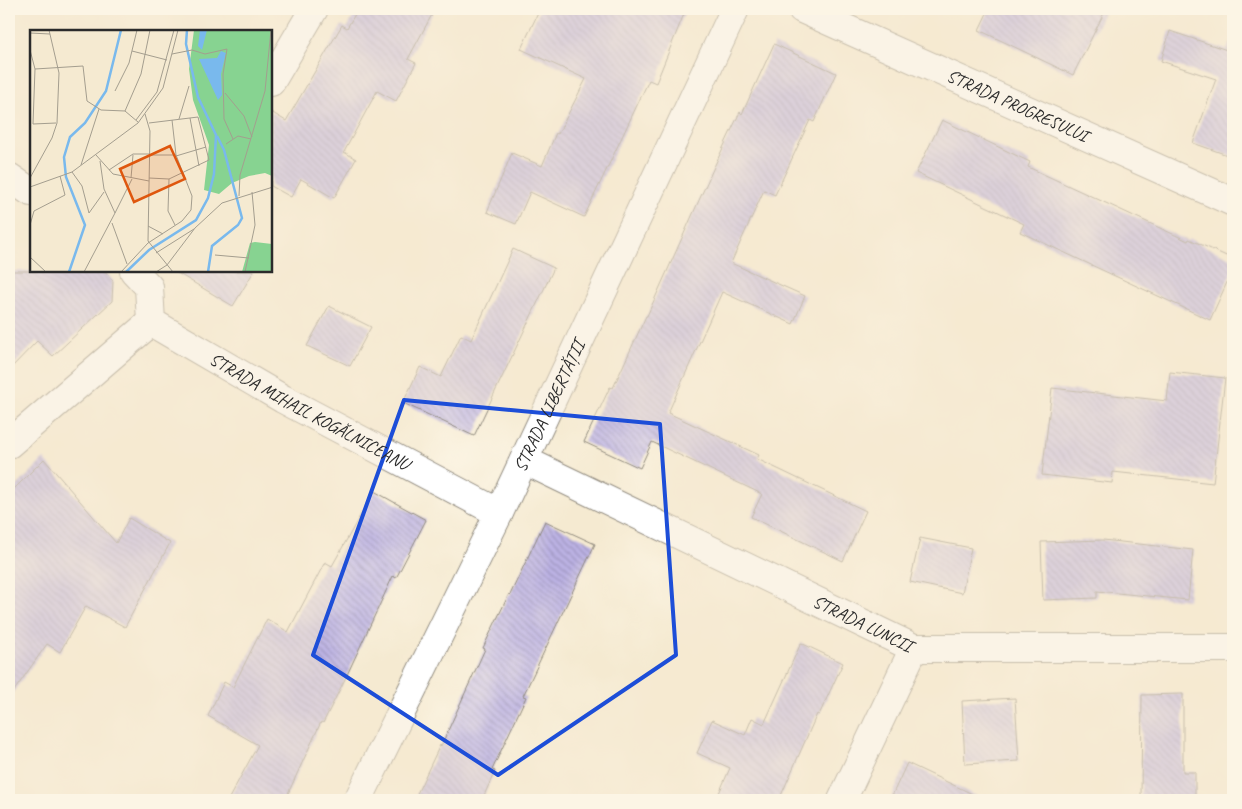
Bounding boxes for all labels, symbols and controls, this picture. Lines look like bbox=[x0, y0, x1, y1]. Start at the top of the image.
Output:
inset map bbox=[30, 30, 272, 272]
street label: STRADA PROGRESULUI bbox=[943, 64, 1095, 148]
street label: STRADA LIBERTĂȚII bbox=[509, 333, 591, 475]
street label: STRADA MIHAIL KOGĂLNICEANU bbox=[206, 348, 416, 476]
street label: STRADA LUNCII bbox=[809, 590, 920, 658]

